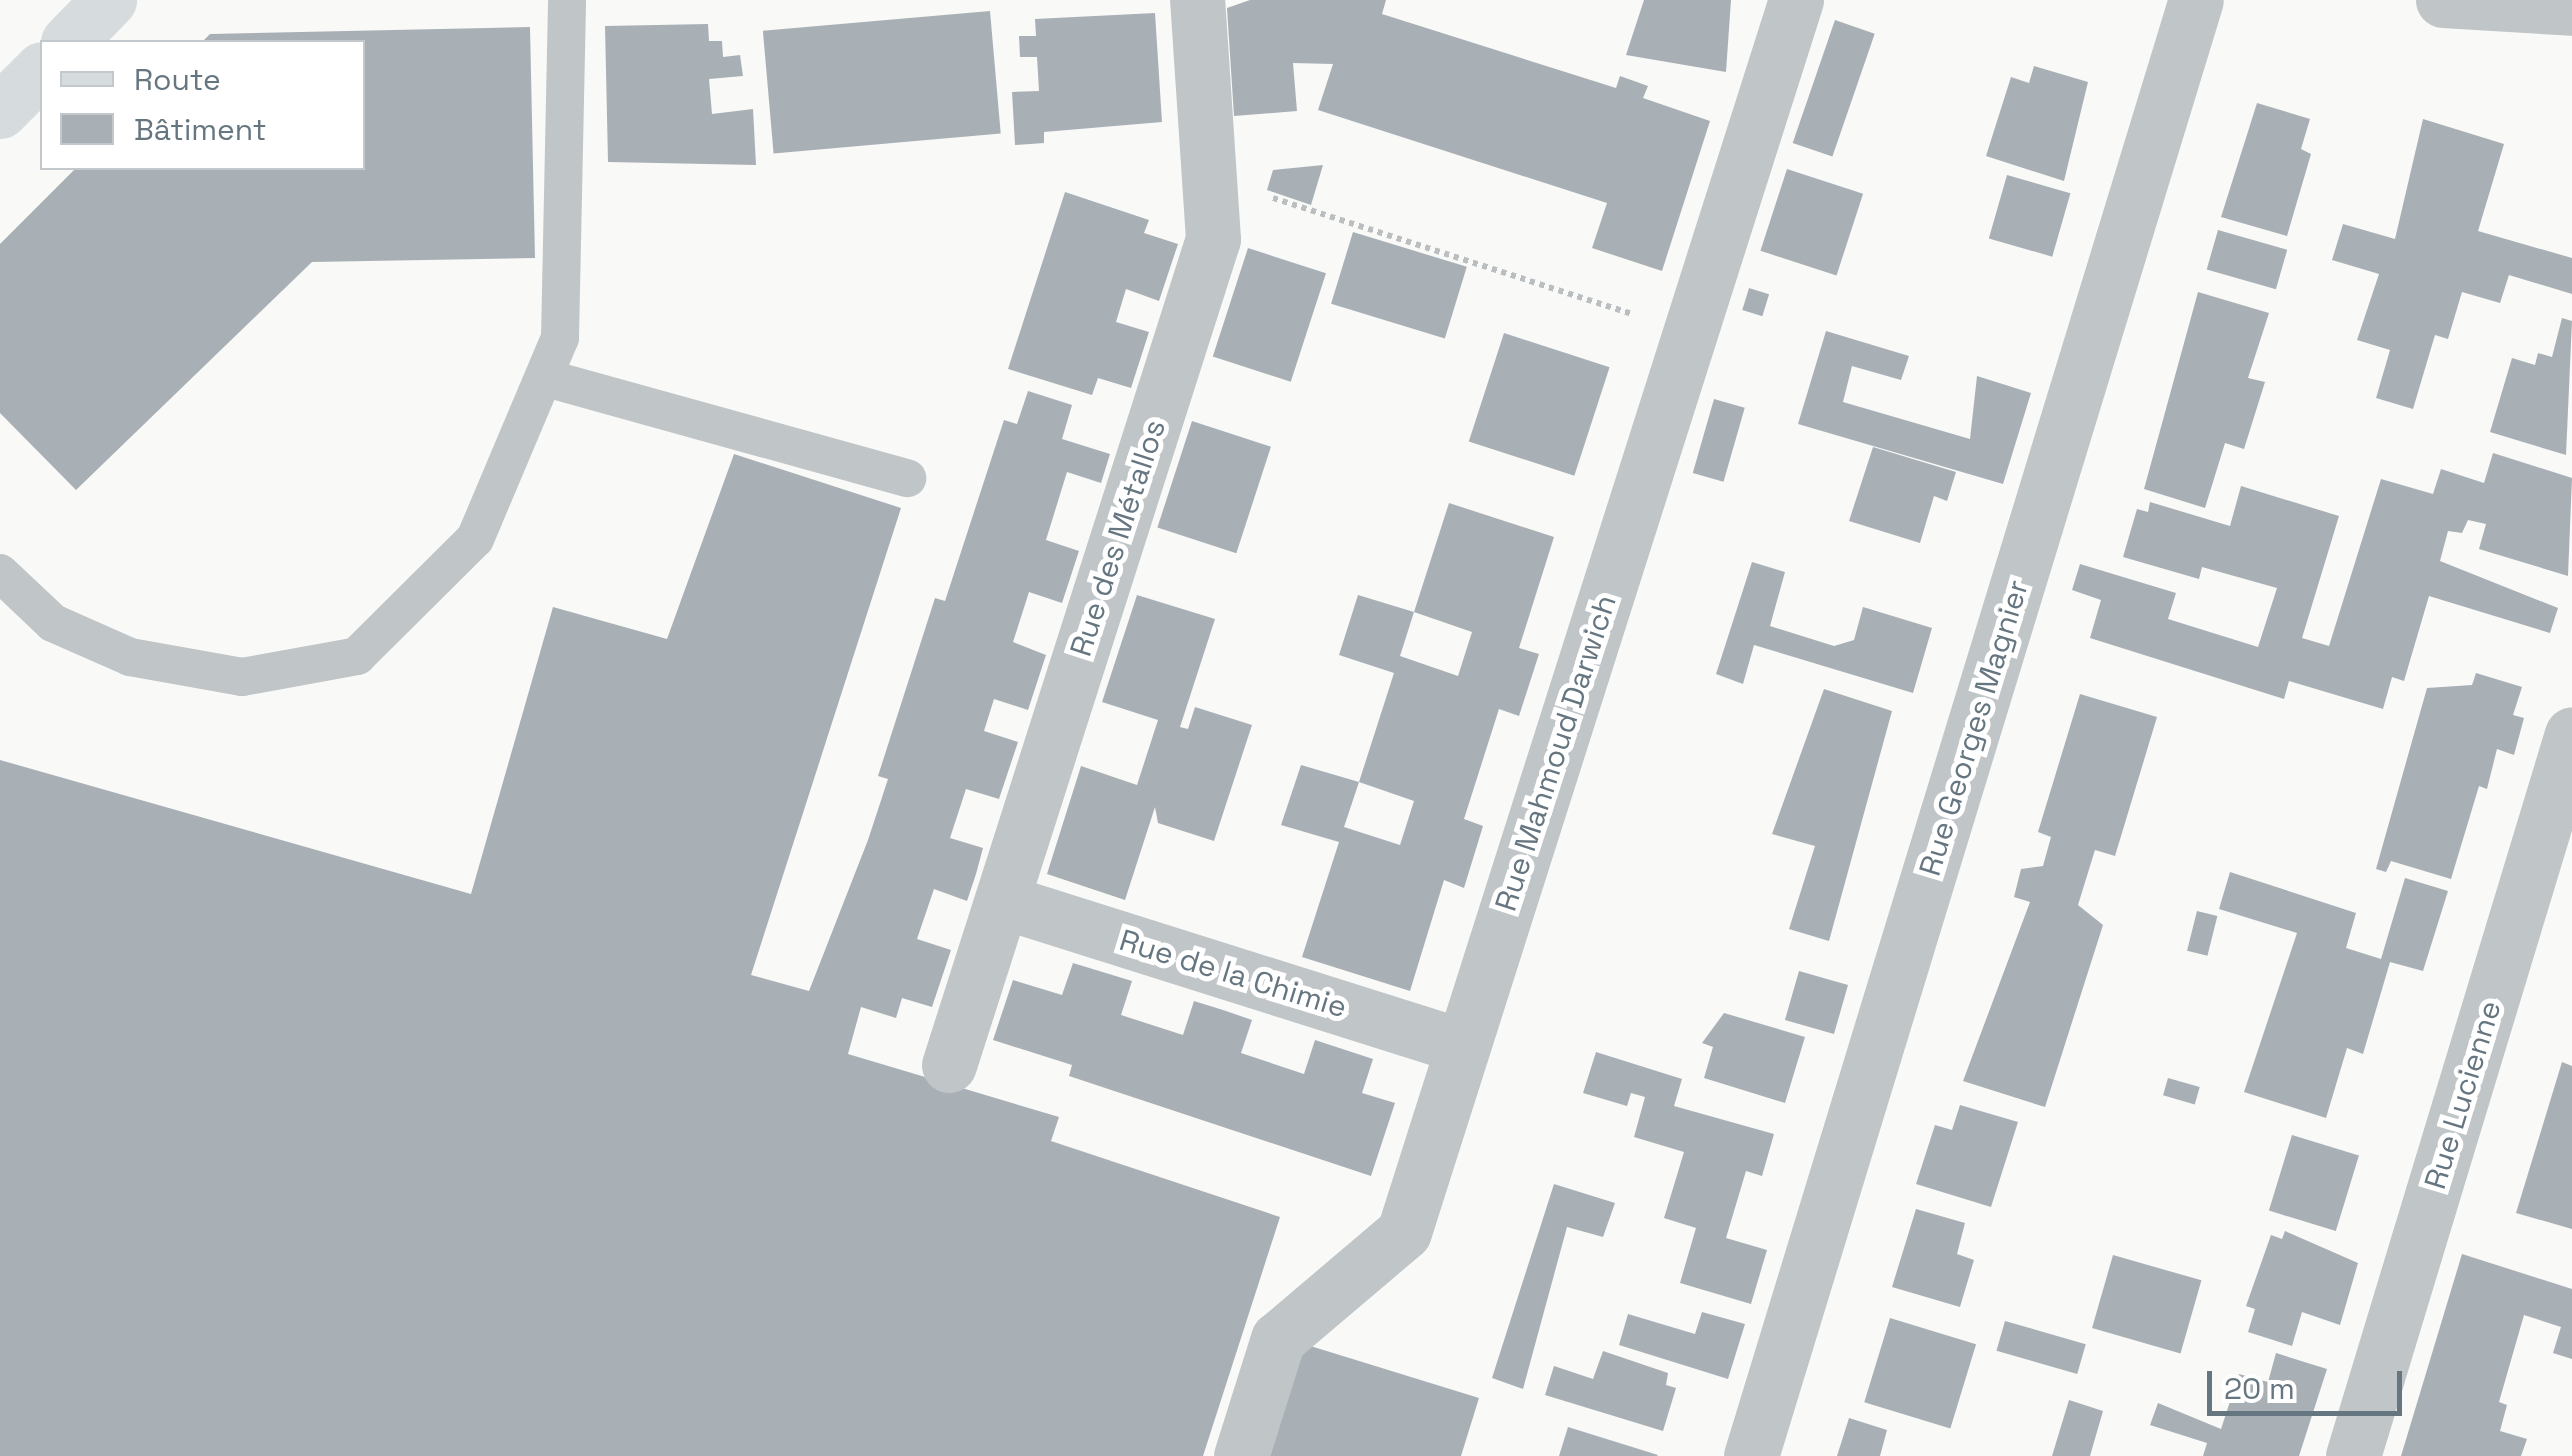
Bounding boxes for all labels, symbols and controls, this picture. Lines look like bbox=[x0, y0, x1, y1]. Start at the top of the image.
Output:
legend bbox=[40, 40, 365, 170]
text: Route bbox=[134, 60, 221, 99]
text: Bâtiment bbox=[134, 110, 267, 149]
street label: Rue des Métallos bbox=[1063, 415, 1173, 661]
street label: Rue Georges Magnier bbox=[1912, 576, 2036, 880]
street label: Rue Mahmoud Darwich bbox=[1488, 590, 1624, 916]
street label: Rue de la Chimie bbox=[1115, 922, 1351, 1026]
street label: Rue Lucienne bbox=[2417, 997, 2509, 1193]
scale bar bbox=[2212, 1351, 2407, 1413]
text: 20 m bbox=[2224, 1369, 2295, 1408]

